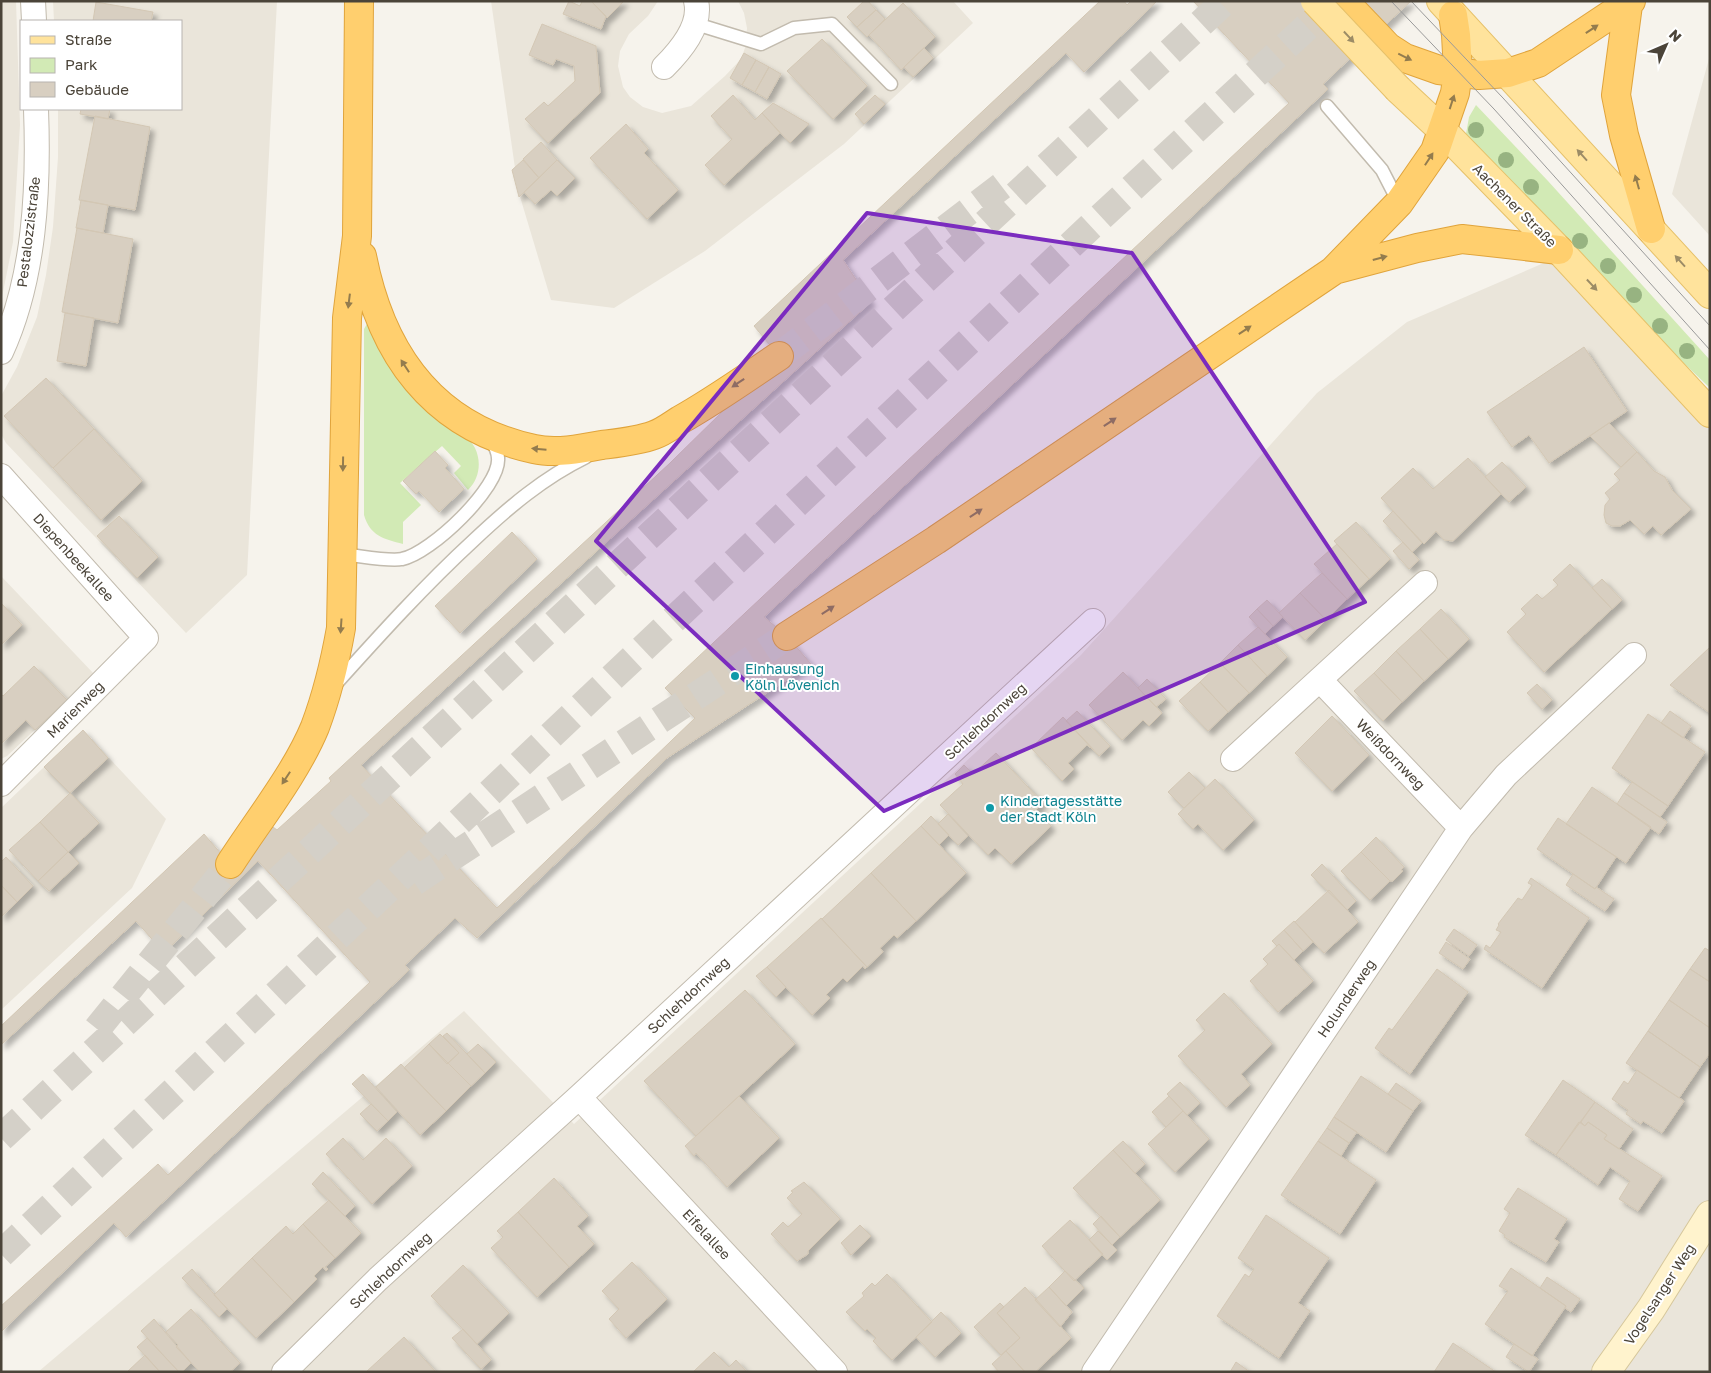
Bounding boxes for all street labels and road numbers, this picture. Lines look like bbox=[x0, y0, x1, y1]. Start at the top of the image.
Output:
street label: Aachener Straße bbox=[1470, 160, 1560, 250]
street label: Pestalozzistraße bbox=[13, 176, 43, 288]
street label: Diepenbeekallee bbox=[30, 509, 118, 605]
street label: Marienweg bbox=[43, 677, 107, 741]
street label: Schlehdornweg bbox=[941, 679, 1029, 763]
street label: Weißdornweg bbox=[1353, 715, 1429, 793]
street label: Schlehdornweg bbox=[644, 953, 732, 1037]
street label: Holunderweg bbox=[1314, 956, 1378, 1040]
street label: Eifelallee bbox=[679, 1205, 735, 1263]
street label: Schlehdornweg bbox=[346, 1228, 434, 1312]
street label: Vogelsanger Weg bbox=[1620, 1240, 1698, 1348]

